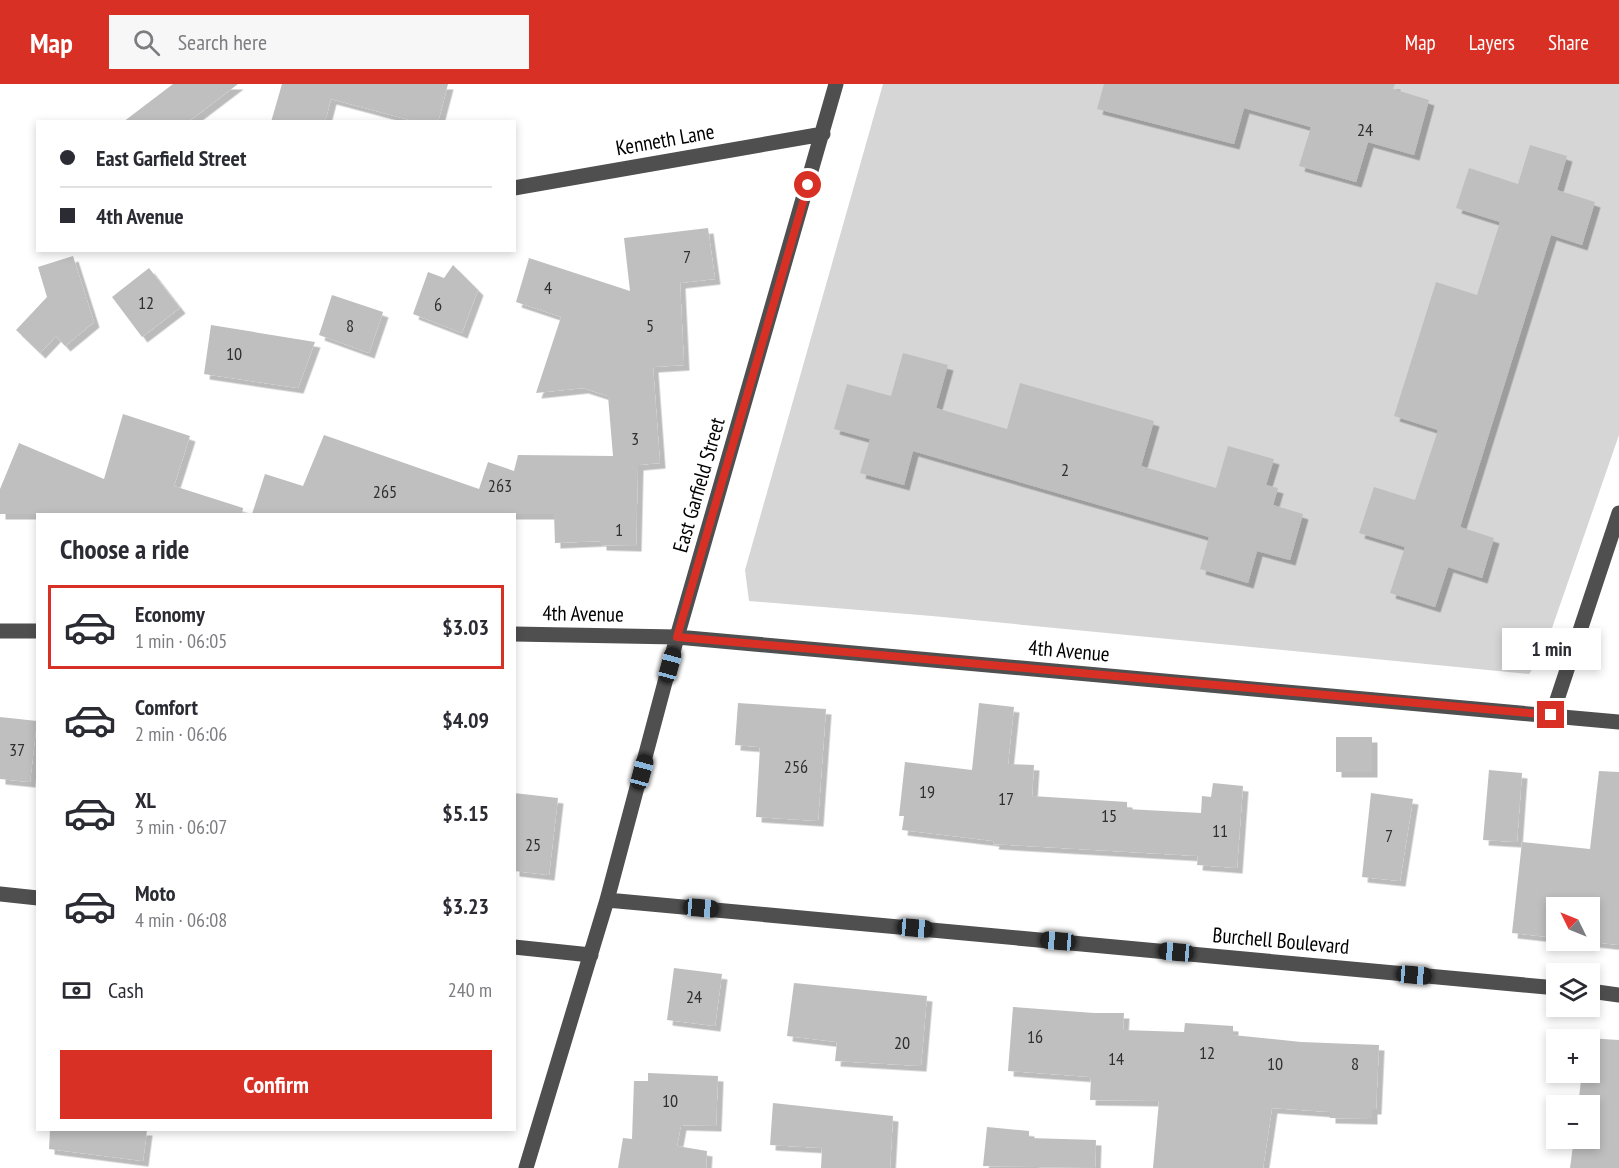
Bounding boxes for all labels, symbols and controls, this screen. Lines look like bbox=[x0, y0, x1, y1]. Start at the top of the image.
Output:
search box bbox=[109, 15, 529, 69]
text: Map bbox=[30, 24, 73, 61]
icon: search bbox=[130, 26, 163, 59]
text: Search here bbox=[178, 28, 267, 56]
text: Map bbox=[1405, 29, 1436, 56]
text: Layers bbox=[1469, 29, 1515, 56]
text: Share bbox=[1548, 29, 1589, 56]
street label: Kenneth Lane bbox=[614, 118, 716, 161]
house number: 24 bbox=[1357, 118, 1373, 141]
text: East Garfield Street bbox=[96, 144, 246, 172]
route start bbox=[794, 171, 821, 198]
text: 4th Avenue bbox=[96, 202, 184, 230]
house number: 7 bbox=[683, 245, 691, 268]
house number: 4 bbox=[544, 276, 552, 299]
house number: 12 bbox=[138, 291, 154, 314]
house number: 6 bbox=[434, 293, 442, 316]
house number: 8 bbox=[346, 314, 354, 337]
house number: 5 bbox=[646, 314, 654, 337]
house number: 10 bbox=[226, 342, 242, 365]
street label: East Garfield Street bbox=[666, 414, 731, 555]
house number: 3 bbox=[631, 427, 639, 450]
house number: 2 bbox=[1061, 458, 1069, 481]
house number: 263 bbox=[488, 474, 512, 497]
house number: 265 bbox=[373, 480, 397, 503]
house number: 1 bbox=[615, 518, 623, 541]
text: Choose a ride bbox=[60, 532, 189, 566]
street label: 4th Avenue bbox=[542, 599, 624, 628]
icon: car bbox=[63, 600, 117, 654]
text: Economy bbox=[135, 600, 205, 628]
text: $3.03 bbox=[442, 613, 489, 641]
text: 1 min · 06:05 bbox=[135, 628, 227, 654]
callout: 1 min bbox=[1502, 628, 1600, 670]
street label: 4th Avenue bbox=[1027, 634, 1111, 668]
text: 1 min bbox=[1531, 636, 1572, 662]
car bbox=[657, 645, 683, 685]
icon: car bbox=[63, 693, 117, 747]
text: Comfort bbox=[135, 693, 198, 721]
route end bbox=[1537, 701, 1564, 728]
text: $4.09 bbox=[442, 706, 489, 734]
text: 2 min · 06:06 bbox=[135, 721, 227, 747]
house number: 37 bbox=[9, 738, 25, 761]
car bbox=[629, 752, 655, 792]
house number: 256 bbox=[784, 755, 808, 778]
house number: 19 bbox=[919, 780, 935, 803]
icon: car bbox=[63, 786, 117, 840]
text: XL bbox=[135, 786, 156, 814]
house number: 17 bbox=[998, 787, 1014, 810]
text: $5.15 bbox=[442, 799, 489, 827]
house number: 15 bbox=[1101, 804, 1117, 827]
text: 3 min · 06:07 bbox=[135, 814, 227, 840]
house number: 11 bbox=[1212, 819, 1228, 842]
house number: 7 bbox=[1385, 824, 1393, 847]
house number: 25 bbox=[525, 833, 541, 856]
icon: car bbox=[63, 879, 117, 933]
text: Moto bbox=[135, 879, 176, 907]
text: $3.23 bbox=[442, 892, 489, 920]
car bbox=[682, 897, 720, 919]
north arrow bbox=[1546, 897, 1600, 951]
map controls bbox=[1546, 897, 1600, 1149]
text: 4 min · 06:08 bbox=[135, 907, 227, 933]
car bbox=[896, 917, 934, 939]
street label: Burchell Boulevard bbox=[1212, 921, 1350, 960]
car bbox=[1039, 930, 1077, 952]
car bbox=[1157, 941, 1195, 963]
button: layers bbox=[1546, 963, 1600, 1017]
car bbox=[1395, 964, 1433, 986]
icon: cash bbox=[60, 974, 93, 1007]
text: Cash bbox=[108, 976, 144, 1004]
text: 240 m bbox=[448, 977, 492, 1003]
house number: 24 bbox=[686, 985, 702, 1008]
house number: 16 bbox=[1027, 1025, 1043, 1048]
button: + bbox=[1546, 1029, 1600, 1083]
house number: 20 bbox=[894, 1031, 910, 1054]
house number: 12 bbox=[1199, 1041, 1215, 1064]
house number: 14 bbox=[1108, 1047, 1124, 1070]
button: Confirm bbox=[60, 1050, 492, 1119]
house number: 10 bbox=[1267, 1052, 1283, 1075]
house number: 8 bbox=[1351, 1052, 1359, 1075]
house number: 10 bbox=[662, 1089, 678, 1112]
button: − bbox=[1546, 1095, 1600, 1149]

